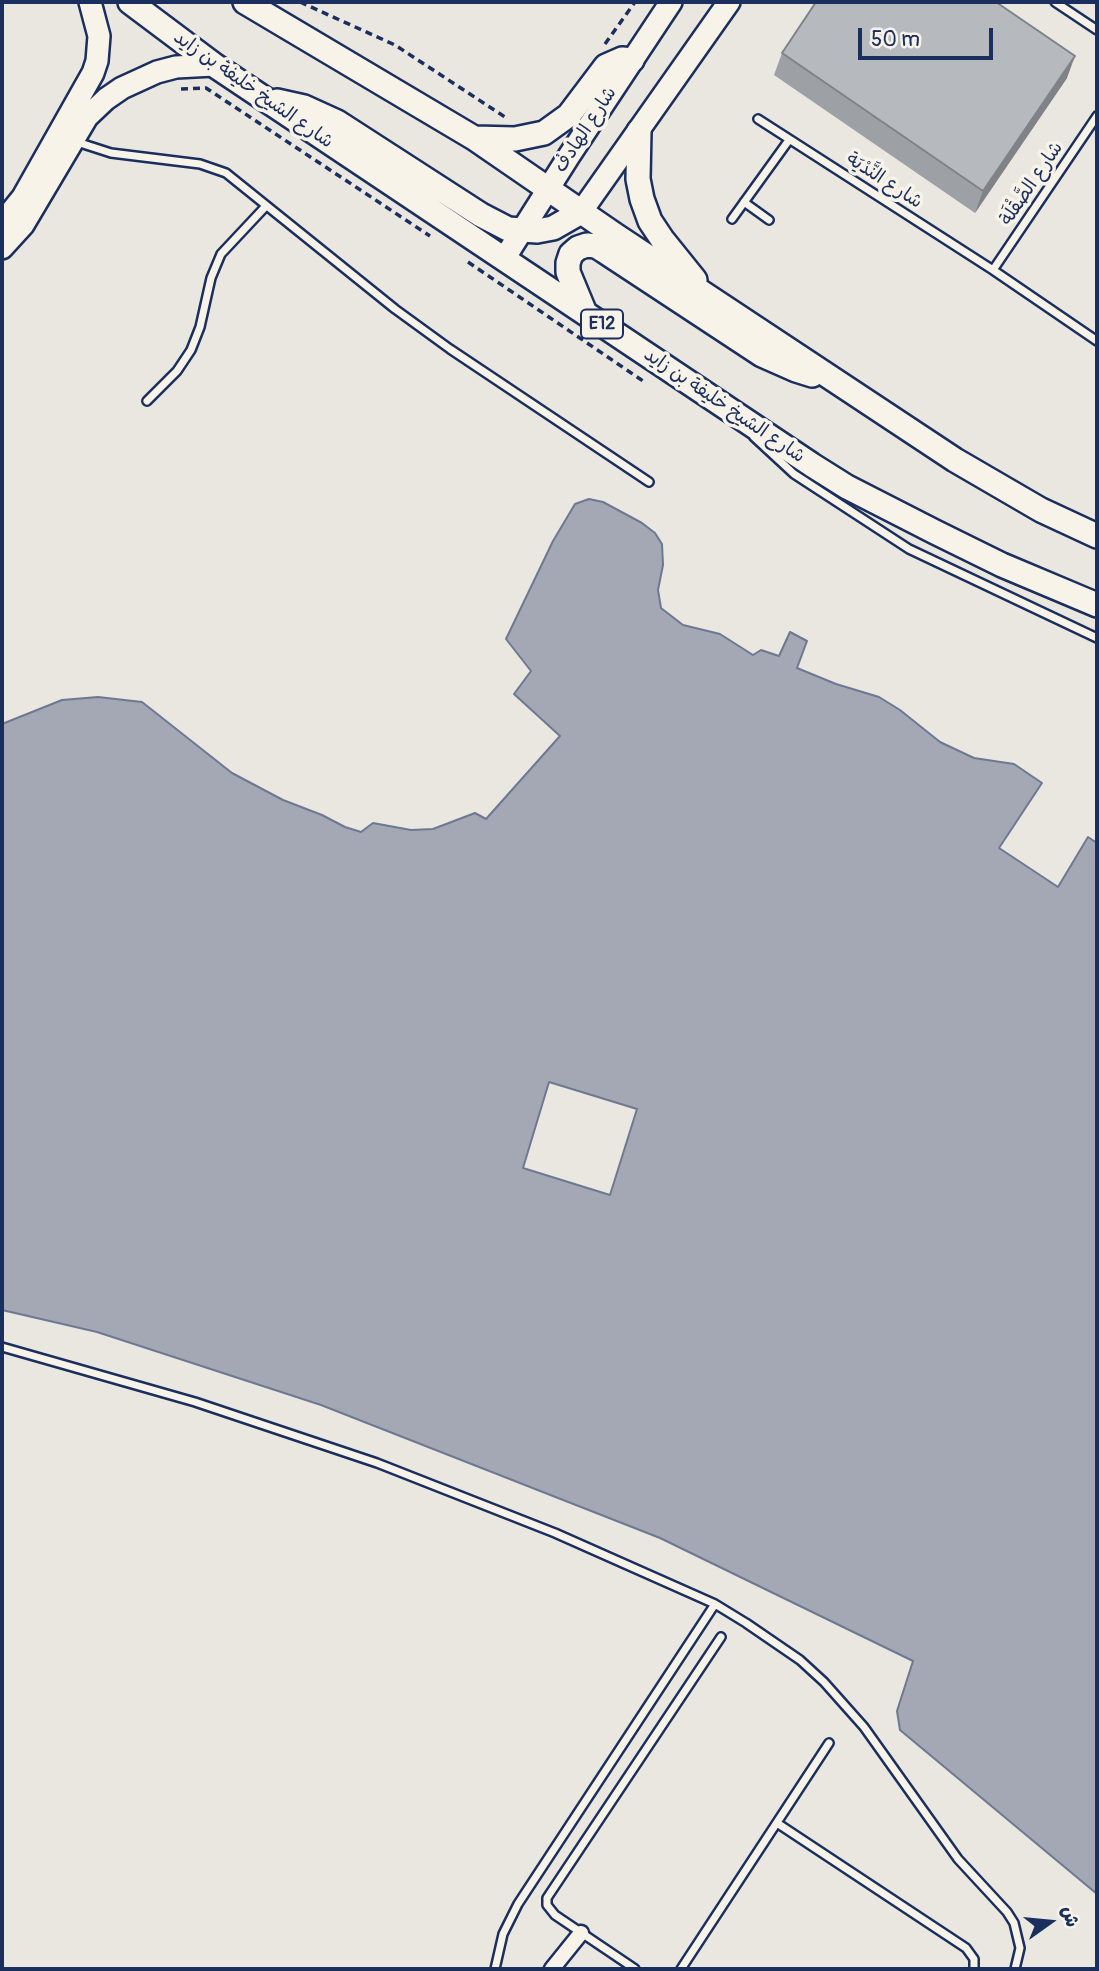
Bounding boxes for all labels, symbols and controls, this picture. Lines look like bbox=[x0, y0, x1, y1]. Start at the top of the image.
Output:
scale bar bbox=[861, 14, 996, 58]
street label: شارع الشيخ خليفة بن زايد bbox=[169, 26, 337, 154]
text: 50 m bbox=[871, 26, 920, 53]
street label: شارع الهادف bbox=[550, 83, 622, 177]
street label: شارع الصَّقْلَة bbox=[996, 138, 1068, 230]
street label: شارع النَّدْيَة bbox=[842, 148, 926, 214]
road number: E12 bbox=[581, 310, 623, 338]
street label: شارع الشيخ خليفة بن زايد bbox=[639, 343, 809, 469]
north arrow bbox=[1015, 1887, 1085, 1957]
text: ش bbox=[1056, 1903, 1085, 1930]

